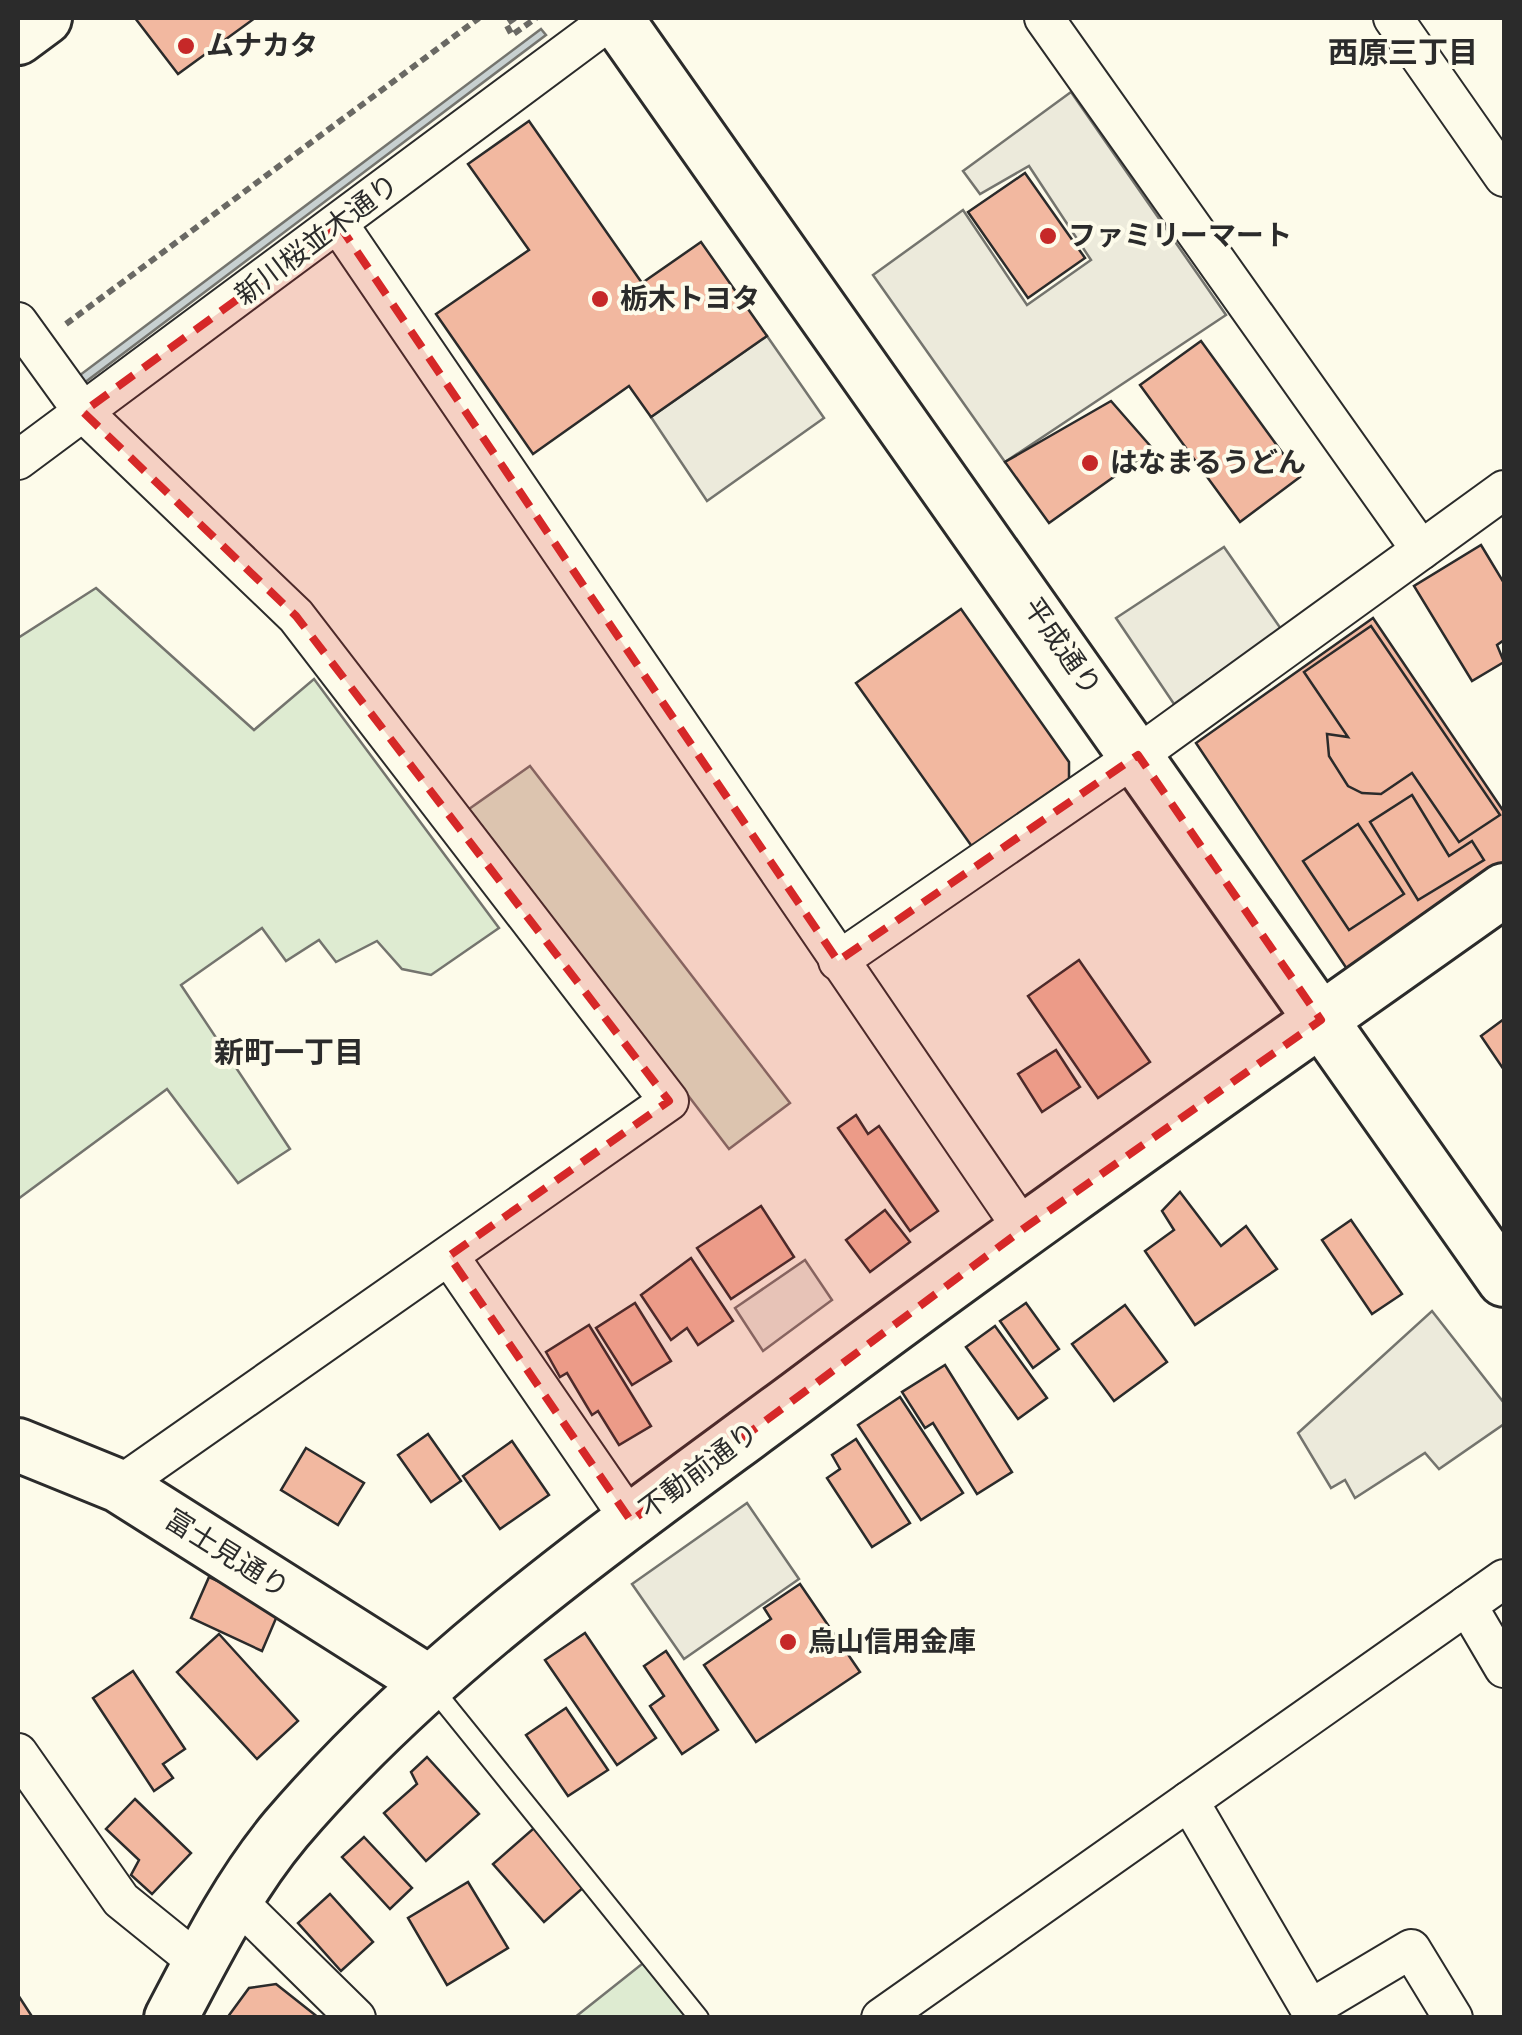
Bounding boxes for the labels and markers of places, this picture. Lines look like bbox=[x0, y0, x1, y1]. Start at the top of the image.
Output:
place label: ムナカタ bbox=[206, 27, 318, 65]
marker: ムナカタ bbox=[175, 35, 197, 57]
place label: ファミリーマート bbox=[1068, 217, 1292, 255]
marker: ファミリーマート bbox=[1037, 225, 1059, 247]
place label: 栃木トヨタ bbox=[620, 280, 760, 318]
marker: 栃木トヨタ bbox=[589, 288, 611, 310]
place label: はなまるうどん bbox=[1110, 444, 1306, 482]
marker: はなまるうどん bbox=[1079, 452, 1101, 474]
place label: 烏山信用金庫 bbox=[808, 1623, 976, 1661]
marker: 烏山信用金庫 bbox=[777, 1631, 799, 1653]

